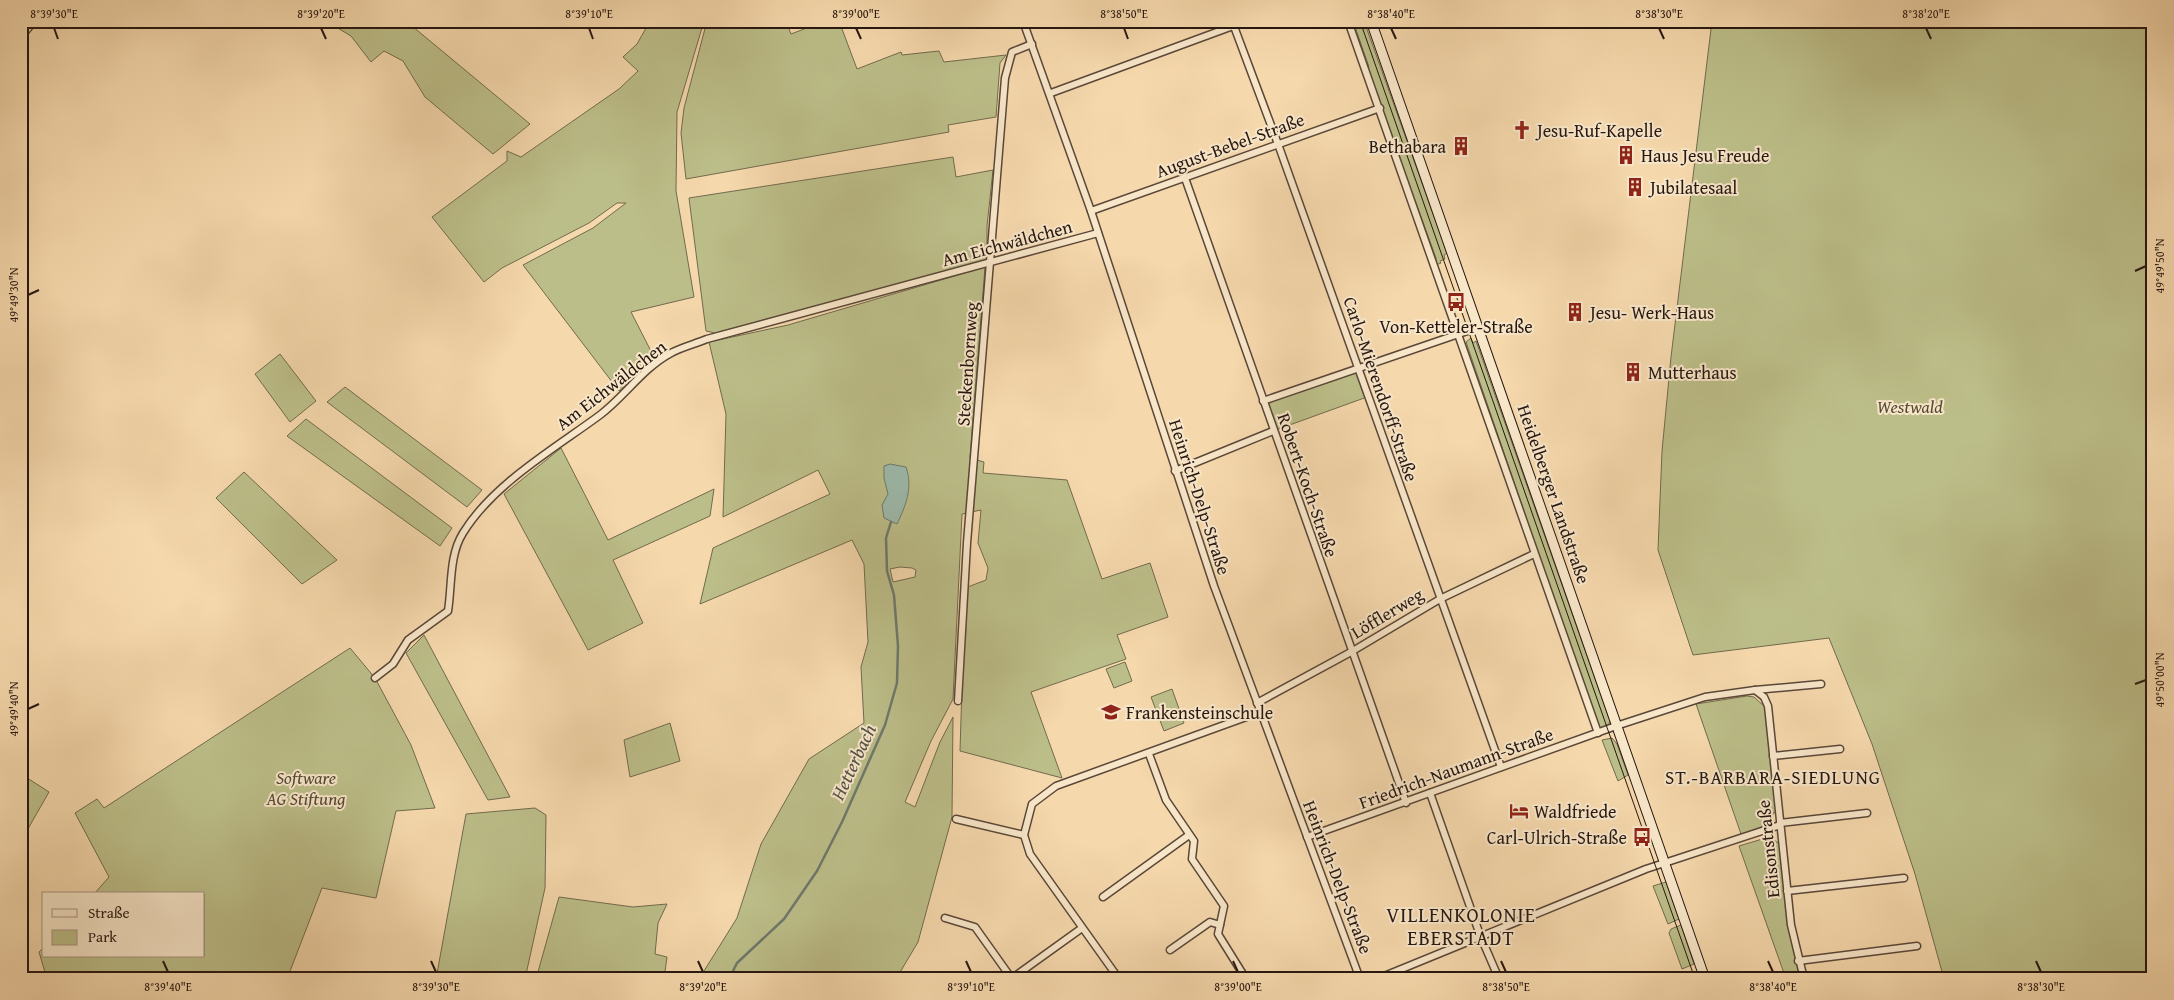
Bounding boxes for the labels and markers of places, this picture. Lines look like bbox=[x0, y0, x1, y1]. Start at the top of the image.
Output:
place label: Jesu-Ruf-Kapelle bbox=[1535, 117, 1662, 144]
church icon: Jesu-Ruf-Kapelle bbox=[1511, 119, 1533, 141]
place label: Bethabara bbox=[1369, 133, 1446, 160]
building icon: Bethabara bbox=[1450, 135, 1472, 157]
place label: Haus Jesu Freude bbox=[1641, 142, 1769, 169]
building icon: Haus Jesu Freude bbox=[1615, 144, 1637, 166]
place label: Jubilatesaal bbox=[1648, 174, 1737, 201]
building icon: Jubilatesaal bbox=[1624, 176, 1646, 198]
bus stop icon: Von-Ketteler-Straße bbox=[1445, 291, 1467, 313]
place label: Jesu- Werk-Haus bbox=[1588, 299, 1714, 326]
building icon: Jesu- Werk-Haus bbox=[1564, 301, 1586, 323]
place label: Von-Ketteler-Straße bbox=[1379, 313, 1533, 340]
place label: Mutterhaus bbox=[1648, 359, 1737, 386]
building icon: Mutterhaus bbox=[1622, 361, 1644, 383]
place label: Frankensteinschule bbox=[1126, 699, 1273, 726]
school or university icon: Frankensteinschule bbox=[1100, 701, 1122, 723]
place label: Waldfriede bbox=[1534, 798, 1617, 825]
hotel icon: Waldfriede bbox=[1508, 800, 1530, 822]
place label: Carl-Ulrich-Straße bbox=[1487, 824, 1627, 851]
bus stop icon: Carl-Ulrich-Straße bbox=[1631, 826, 1653, 848]

